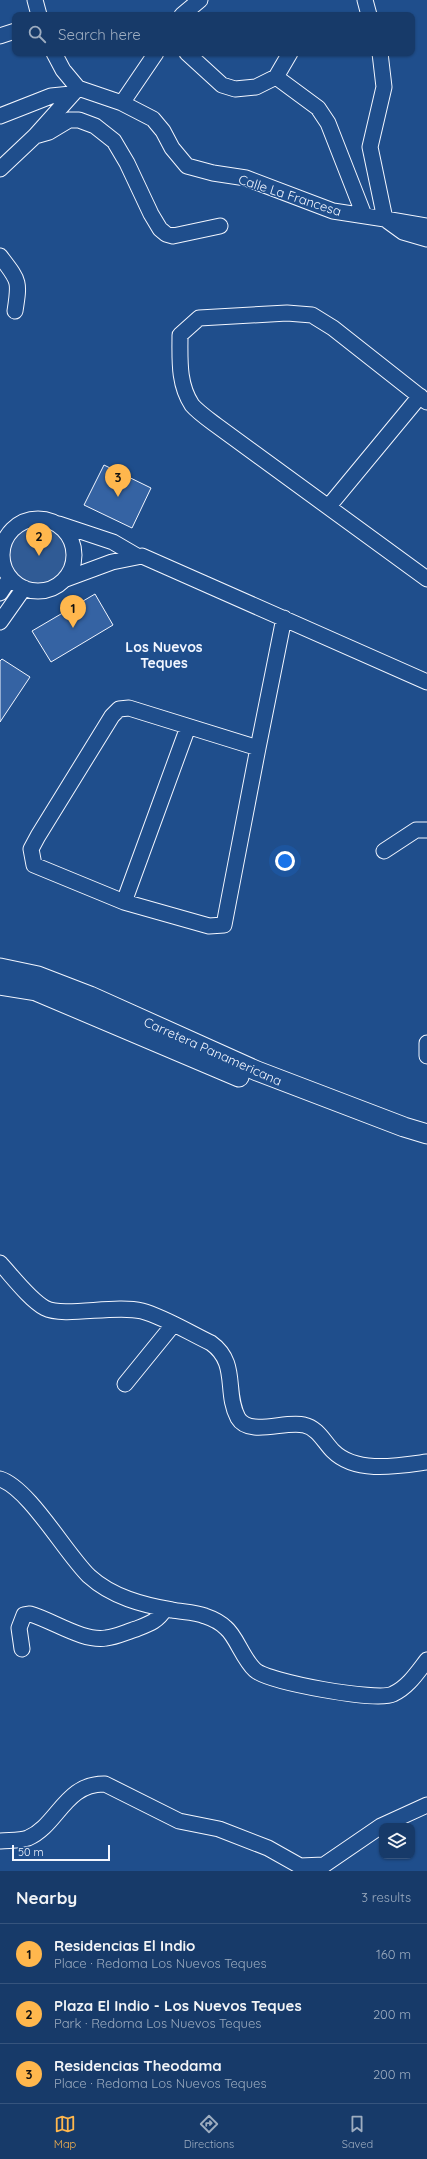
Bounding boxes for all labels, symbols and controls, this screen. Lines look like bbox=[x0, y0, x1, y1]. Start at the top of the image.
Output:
search box bbox=[12, 12, 415, 56]
icon: search bbox=[26, 23, 48, 45]
text: Search here bbox=[58, 25, 141, 44]
street label: Calle La Francesa bbox=[237, 171, 343, 219]
pin: 3 bbox=[105, 464, 131, 497]
pin: 2 bbox=[26, 523, 52, 556]
pin: 1 bbox=[60, 595, 86, 628]
district label: Los Nuevos Teques bbox=[125, 638, 203, 672]
your location bbox=[275, 851, 295, 871]
street label: Carretera Panamericana bbox=[142, 1013, 284, 1089]
map controls bbox=[379, 1823, 415, 1859]
button: layers bbox=[379, 1823, 415, 1859]
scale bar bbox=[12, 1843, 110, 1862]
text: 50 m bbox=[18, 1845, 44, 1859]
text: Nearby bbox=[16, 1887, 77, 1908]
text: 3 results bbox=[361, 1889, 411, 1905]
text: Residencias El Indio bbox=[54, 1936, 195, 1955]
text: 1 bbox=[26, 1946, 32, 1962]
text: 160 m bbox=[376, 1946, 411, 1962]
text: Place · Redoma Los Nuevos Teques bbox=[54, 1955, 267, 1971]
text: Plaza El Indio - Los Nuevos Teques bbox=[54, 1996, 302, 2015]
text: 2 bbox=[25, 2006, 33, 2022]
text: 200 m bbox=[373, 2006, 411, 2022]
text: Park · Redoma Los Nuevos Teques bbox=[54, 2015, 261, 2031]
text: Residencias Theodama bbox=[54, 2056, 222, 2075]
text: 3 bbox=[26, 2066, 32, 2082]
text: 200 m bbox=[373, 2066, 411, 2082]
text: Place · Redoma Los Nuevos Teques bbox=[54, 2075, 267, 2091]
tab: Map bbox=[54, 2113, 76, 2151]
tab: Directions bbox=[184, 2113, 234, 2151]
tab: Saved bbox=[342, 2113, 373, 2151]

